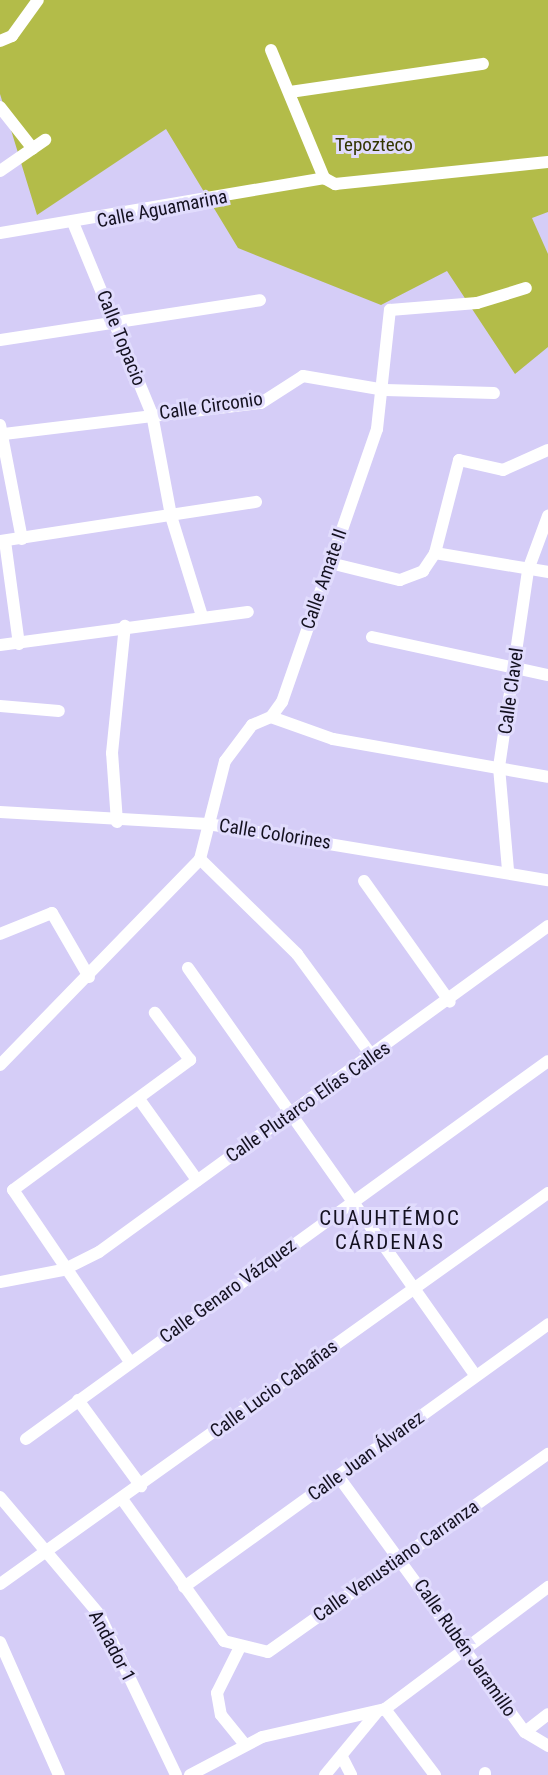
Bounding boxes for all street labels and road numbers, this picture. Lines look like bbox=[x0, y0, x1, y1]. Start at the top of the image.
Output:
street label: Calle Aguamarina bbox=[95, 185, 229, 233]
street label: Calle Topacio bbox=[91, 287, 151, 389]
street label: Calle Circonio bbox=[158, 387, 264, 425]
street label: Calle Amate II bbox=[296, 526, 352, 632]
street label: Calle Clavel bbox=[494, 646, 528, 736]
street label: Calle Colorines bbox=[217, 814, 333, 854]
street label: Calle Plutarco Elías Calles bbox=[221, 1037, 395, 1167]
street label: Calle Genaro Vázquez bbox=[155, 1234, 301, 1348]
street label: Calle Lucio Cabañas bbox=[206, 1335, 342, 1443]
street label: Calle Juan Álvarez bbox=[303, 1406, 429, 1506]
street label: Calle Venustiano Carranza bbox=[309, 1495, 483, 1627]
street label: Calle Rubén Jaramillo bbox=[409, 1575, 521, 1721]
street label: Andador 1 bbox=[84, 1607, 140, 1685]

